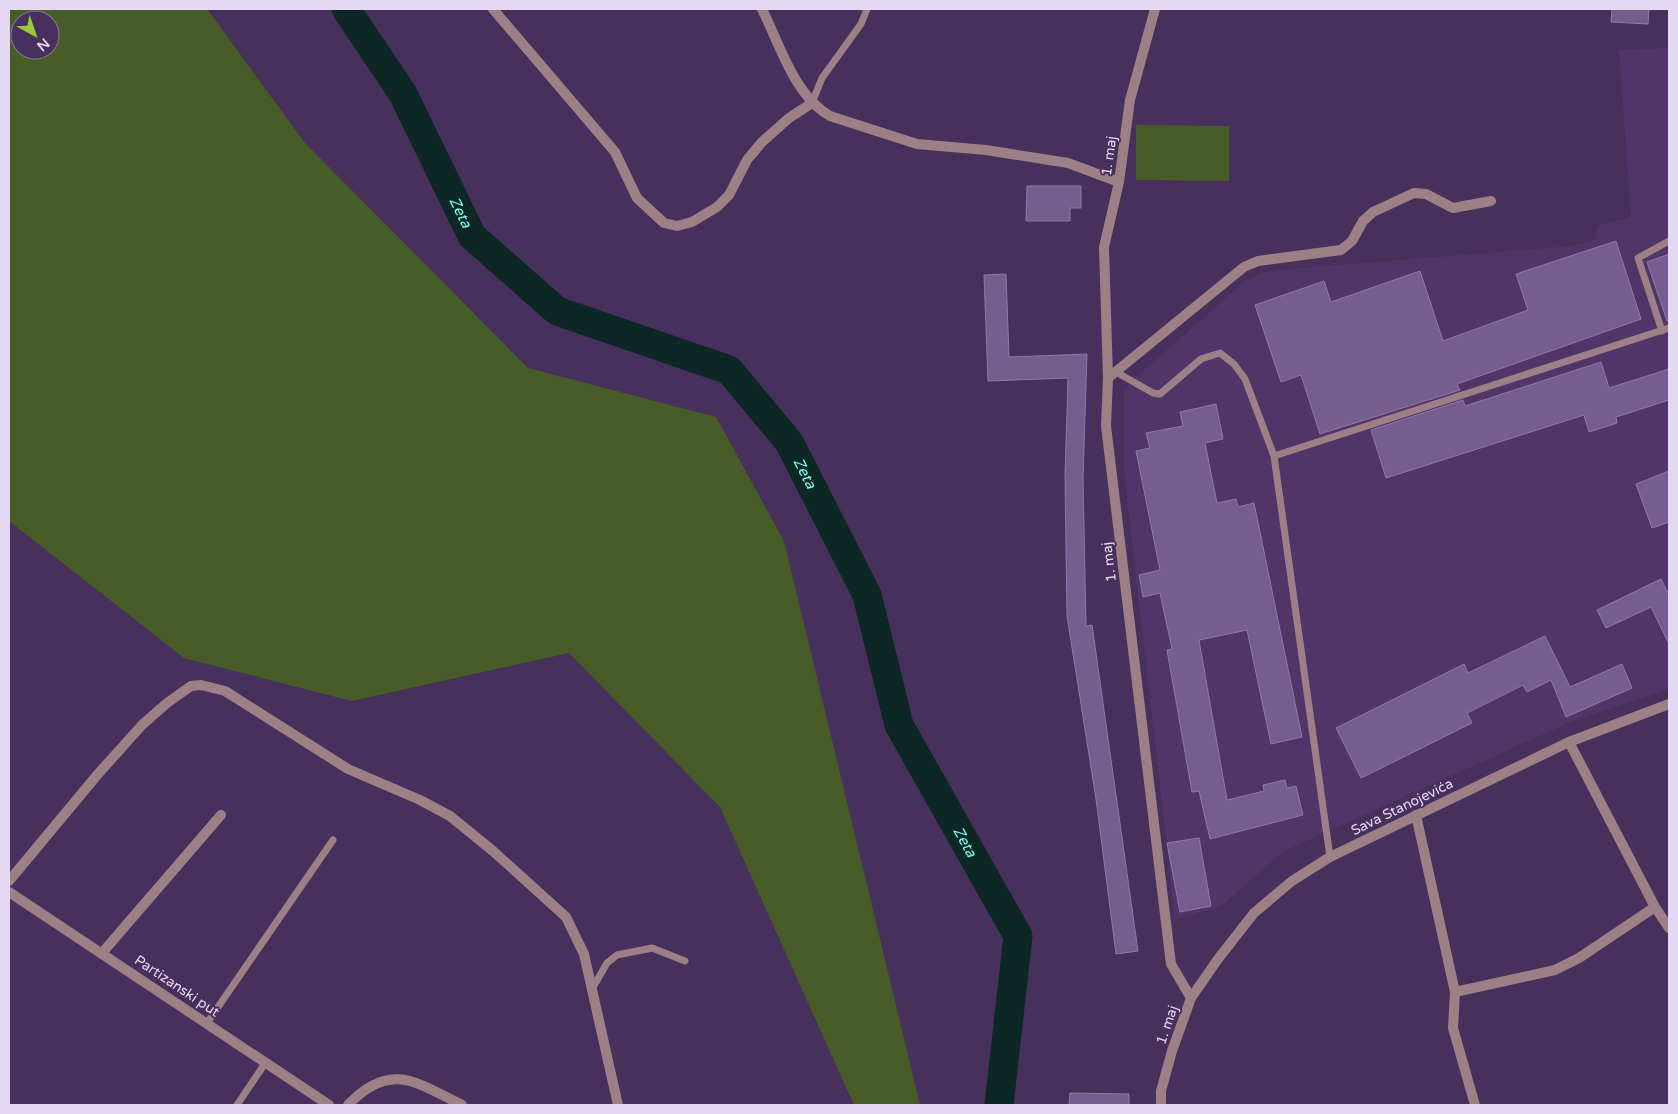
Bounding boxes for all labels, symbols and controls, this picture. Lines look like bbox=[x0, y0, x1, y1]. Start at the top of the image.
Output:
north arrow bbox=[10, 10, 60, 60]
text: N bbox=[33, 34, 53, 55]
street label: 1. maj bbox=[1098, 135, 1120, 177]
water label: Zeta bbox=[445, 194, 476, 231]
water label: Zeta bbox=[789, 455, 820, 492]
street label: 1. maj bbox=[1098, 541, 1120, 583]
street label: Sava Stanojevića bbox=[1348, 775, 1456, 839]
water label: Zeta bbox=[949, 823, 981, 861]
street label: Partizanski put bbox=[131, 951, 223, 1021]
street label: 1. maj bbox=[1152, 1003, 1182, 1047]

